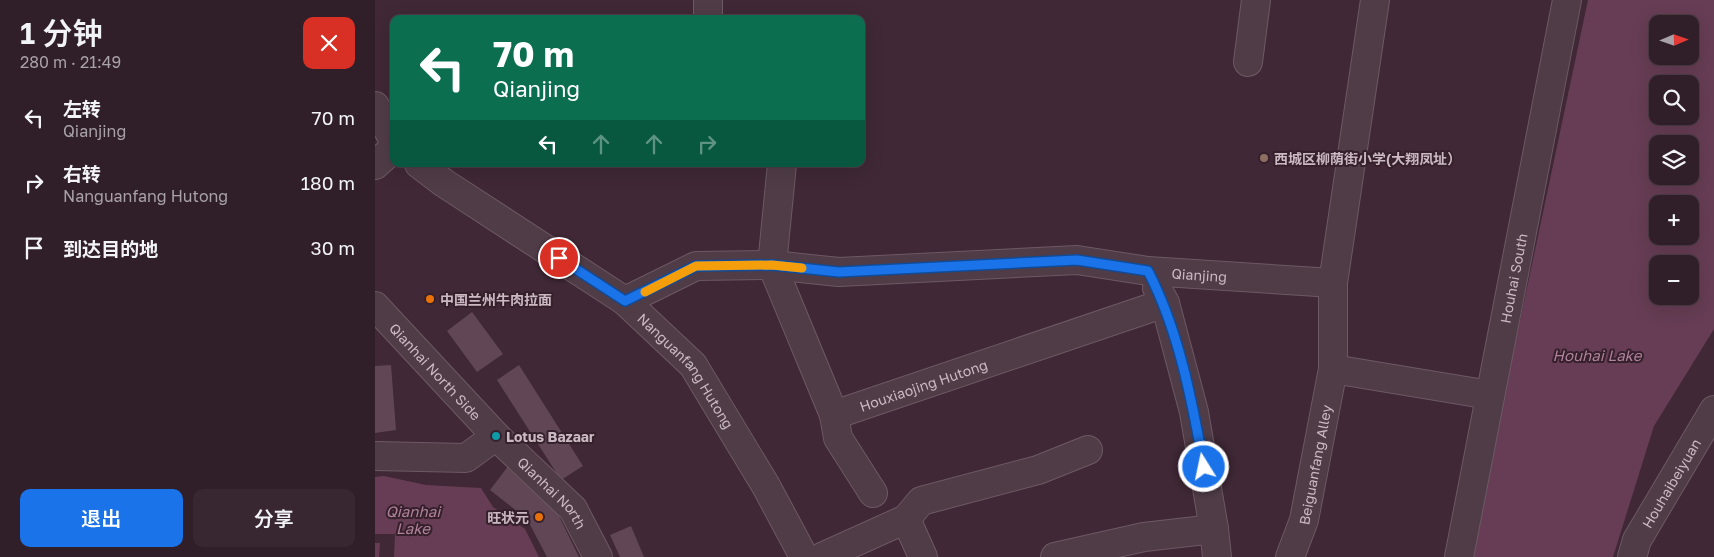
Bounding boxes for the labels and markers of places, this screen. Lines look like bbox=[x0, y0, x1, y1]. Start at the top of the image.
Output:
place label: 西城区柳荫街小学(大翔凤址） bbox=[1274, 150, 1461, 167]
marker: 西城区柳荫街小学(大翔凤址） bbox=[1258, 152, 1270, 164]
pin bbox=[538, 237, 580, 279]
place label: 中国兰州牛肉拉面 bbox=[440, 291, 552, 308]
marker: 中国兰州牛肉拉面 bbox=[424, 293, 436, 305]
place label: Lotus Bazaar bbox=[506, 428, 595, 445]
marker: Lotus Bazaar bbox=[490, 430, 502, 442]
place label: 旺状元 bbox=[487, 509, 529, 526]
marker: 旺状元 bbox=[533, 511, 545, 523]

